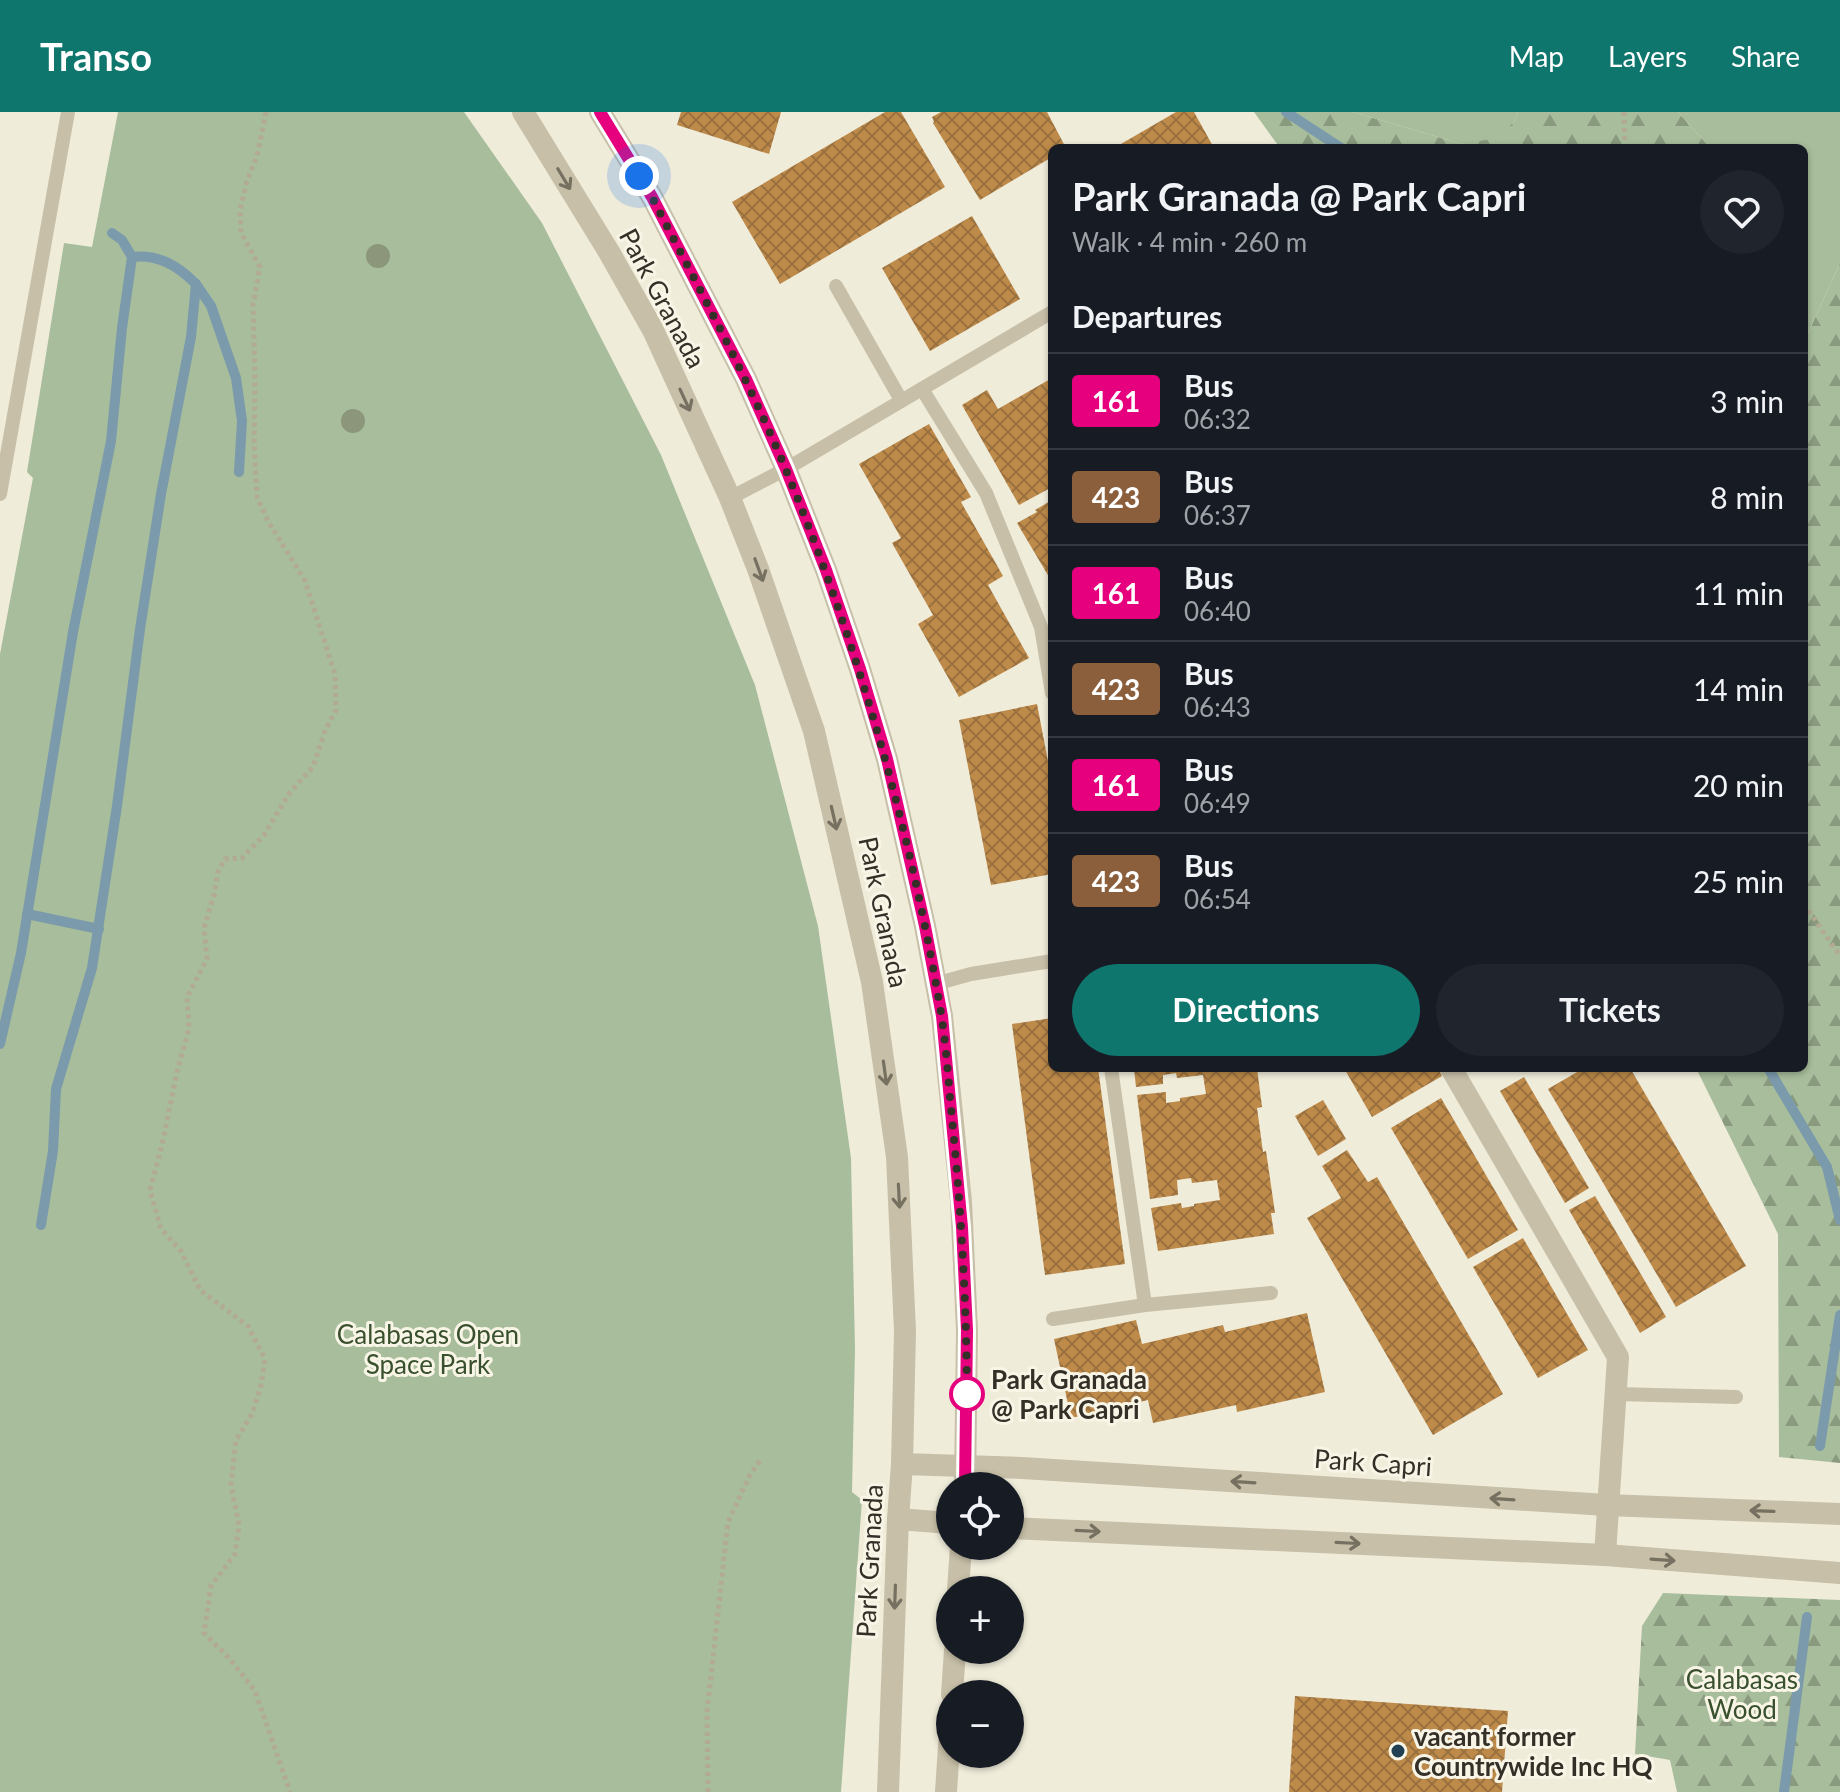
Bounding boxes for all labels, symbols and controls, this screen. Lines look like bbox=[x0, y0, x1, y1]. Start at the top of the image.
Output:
text: Transo bbox=[40, 33, 152, 79]
text: Map bbox=[1509, 39, 1564, 73]
text: Layers bbox=[1608, 39, 1687, 73]
text: Share bbox=[1731, 39, 1800, 73]
your location bbox=[619, 156, 659, 196]
one-way arrow bbox=[556, 167, 572, 189]
button: heart bbox=[1700, 170, 1784, 254]
text: Park Granada @ Park Capri bbox=[1072, 173, 1526, 219]
street label: Park Granada bbox=[613, 223, 713, 373]
text: Walk · 4 min · 260 m bbox=[1072, 226, 1307, 258]
text: Departures bbox=[1072, 298, 1222, 334]
text: Bus bbox=[1184, 367, 1234, 403]
text: 3 min bbox=[1710, 383, 1784, 419]
text: 161 bbox=[1092, 384, 1140, 418]
one-way arrow bbox=[678, 388, 693, 412]
text: 06:32 bbox=[1184, 403, 1251, 435]
text: Bus bbox=[1184, 463, 1234, 499]
text: 8 min bbox=[1710, 479, 1784, 515]
text: 423 bbox=[1092, 480, 1140, 514]
text: 06:37 bbox=[1184, 499, 1251, 531]
one-way arrow bbox=[752, 557, 767, 582]
text: Bus bbox=[1184, 559, 1234, 595]
text: 11 min bbox=[1693, 575, 1784, 611]
text: 161 bbox=[1092, 576, 1140, 610]
text: 06:40 bbox=[1184, 595, 1251, 627]
text: Bus bbox=[1184, 655, 1234, 691]
text: 14 min bbox=[1693, 671, 1784, 707]
text: 423 bbox=[1092, 672, 1140, 706]
text: 06:43 bbox=[1184, 691, 1251, 723]
text: Bus bbox=[1184, 751, 1234, 787]
text: 20 min bbox=[1693, 767, 1784, 803]
text: 161 bbox=[1092, 768, 1140, 802]
text: 06:49 bbox=[1184, 787, 1251, 819]
one-way arrow bbox=[827, 805, 842, 831]
street label: Park Granada bbox=[852, 834, 916, 990]
text: Bus bbox=[1184, 847, 1234, 883]
text: 25 min bbox=[1693, 863, 1784, 899]
text: 423 bbox=[1092, 864, 1140, 898]
text: 06:54 bbox=[1184, 883, 1251, 915]
button: Directions bbox=[1072, 964, 1420, 1056]
button: Tickets bbox=[1436, 964, 1784, 1056]
one-way arrow bbox=[878, 1060, 893, 1085]
one-way arrow bbox=[891, 1182, 906, 1209]
park label: Calabasas Open Space Park bbox=[337, 1318, 519, 1380]
place label: Park Granada @ Park Capri bbox=[991, 1363, 1147, 1425]
marker: Park Granada @ Park Capri bbox=[950, 1377, 984, 1411]
street label: Park Capri bbox=[1313, 1442, 1433, 1482]
map controls bbox=[936, 1472, 1024, 1768]
button: locate bbox=[936, 1472, 1024, 1560]
one-way arrow bbox=[1230, 1474, 1257, 1489]
street label: Park Granada bbox=[849, 1484, 889, 1638]
one-way arrow bbox=[1489, 1491, 1516, 1506]
one-way arrow bbox=[1749, 1503, 1776, 1518]
one-way arrow bbox=[1074, 1524, 1101, 1539]
one-way arrow bbox=[1334, 1536, 1361, 1551]
one-way arrow bbox=[1649, 1553, 1676, 1568]
button: + bbox=[936, 1576, 1024, 1664]
one-way arrow bbox=[887, 1583, 902, 1610]
park label: Calabasas Wood bbox=[1686, 1663, 1798, 1725]
button: − bbox=[936, 1680, 1024, 1768]
place label: vacant former Countrywide Inc HQ bbox=[1414, 1720, 1654, 1782]
marker: vacant former Countrywide Inc HQ bbox=[1389, 1742, 1407, 1760]

